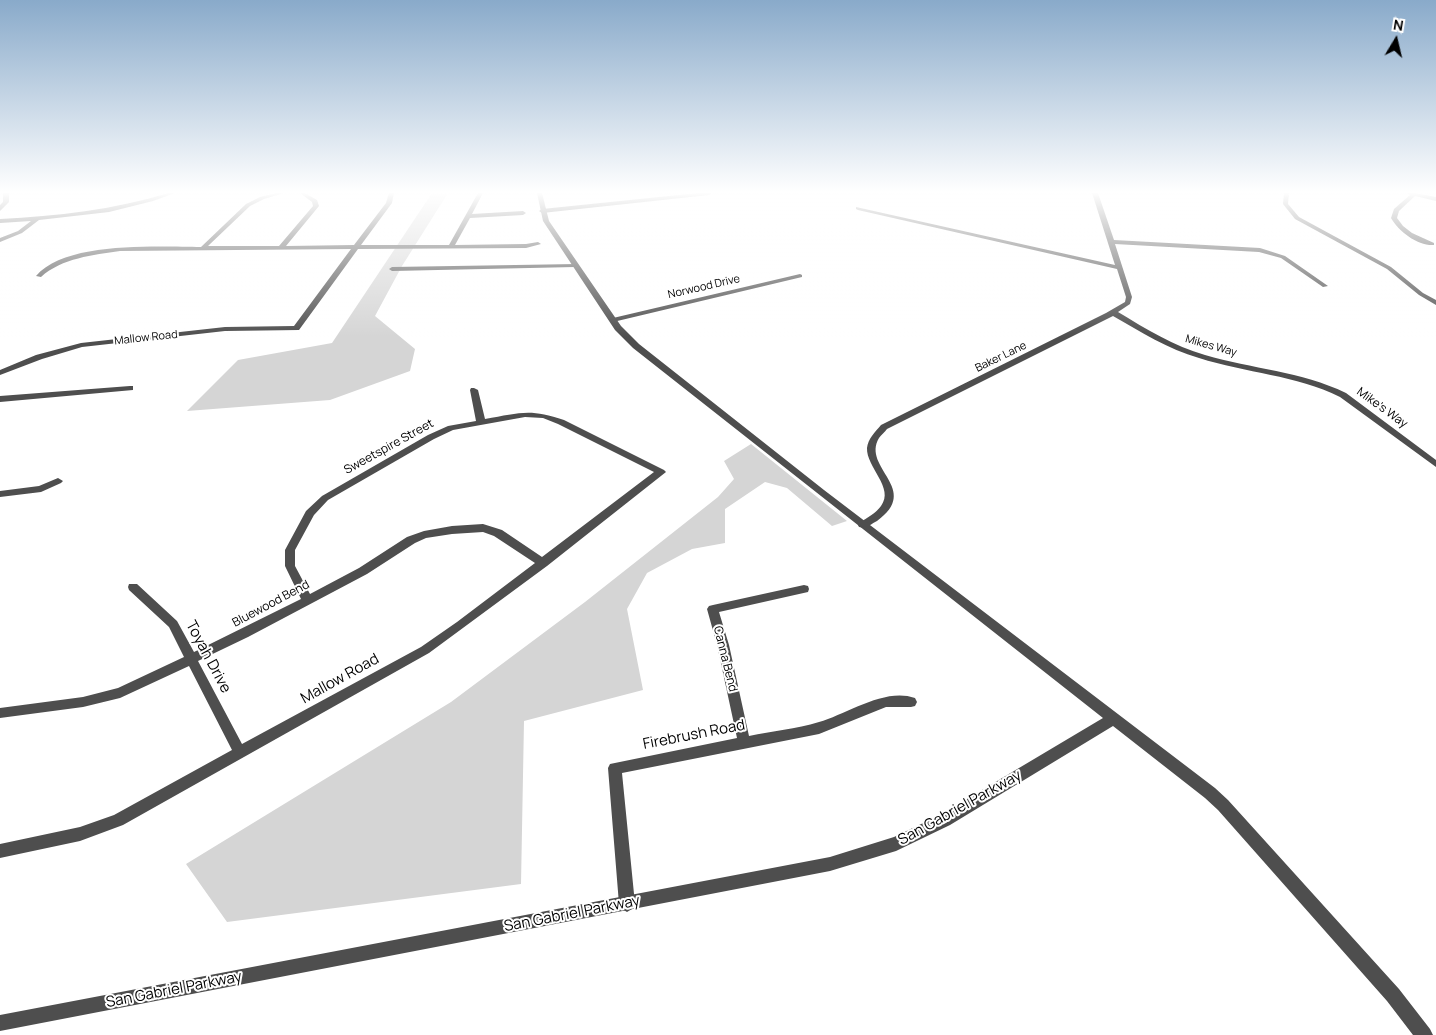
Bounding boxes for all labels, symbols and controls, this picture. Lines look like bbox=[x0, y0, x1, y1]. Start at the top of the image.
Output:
north arrow bbox=[1371, 15, 1421, 65]
text: N bbox=[1392, 15, 1405, 35]
street label: Norwood Drive bbox=[667, 272, 741, 302]
street label: Mallow Road bbox=[114, 328, 178, 348]
street label: Mikes Way bbox=[1184, 332, 1238, 360]
street label: Baker Lane bbox=[973, 339, 1029, 375]
street label: Mike's Way bbox=[1354, 385, 1410, 431]
street label: Sweetspire Street bbox=[342, 416, 436, 478]
street label: Bluewood Bend bbox=[230, 578, 312, 630]
street label: Toyah Drive bbox=[181, 618, 235, 696]
street label: Canna Bend bbox=[710, 625, 740, 693]
street label: Mallow Road bbox=[298, 650, 382, 708]
street label: Firebrush Road bbox=[641, 716, 747, 754]
street label: San Gabriel Parkway bbox=[895, 767, 1025, 849]
street label: San Gabriel Parkway bbox=[502, 892, 642, 936]
street label: San Gabriel Parkway bbox=[104, 968, 244, 1012]

